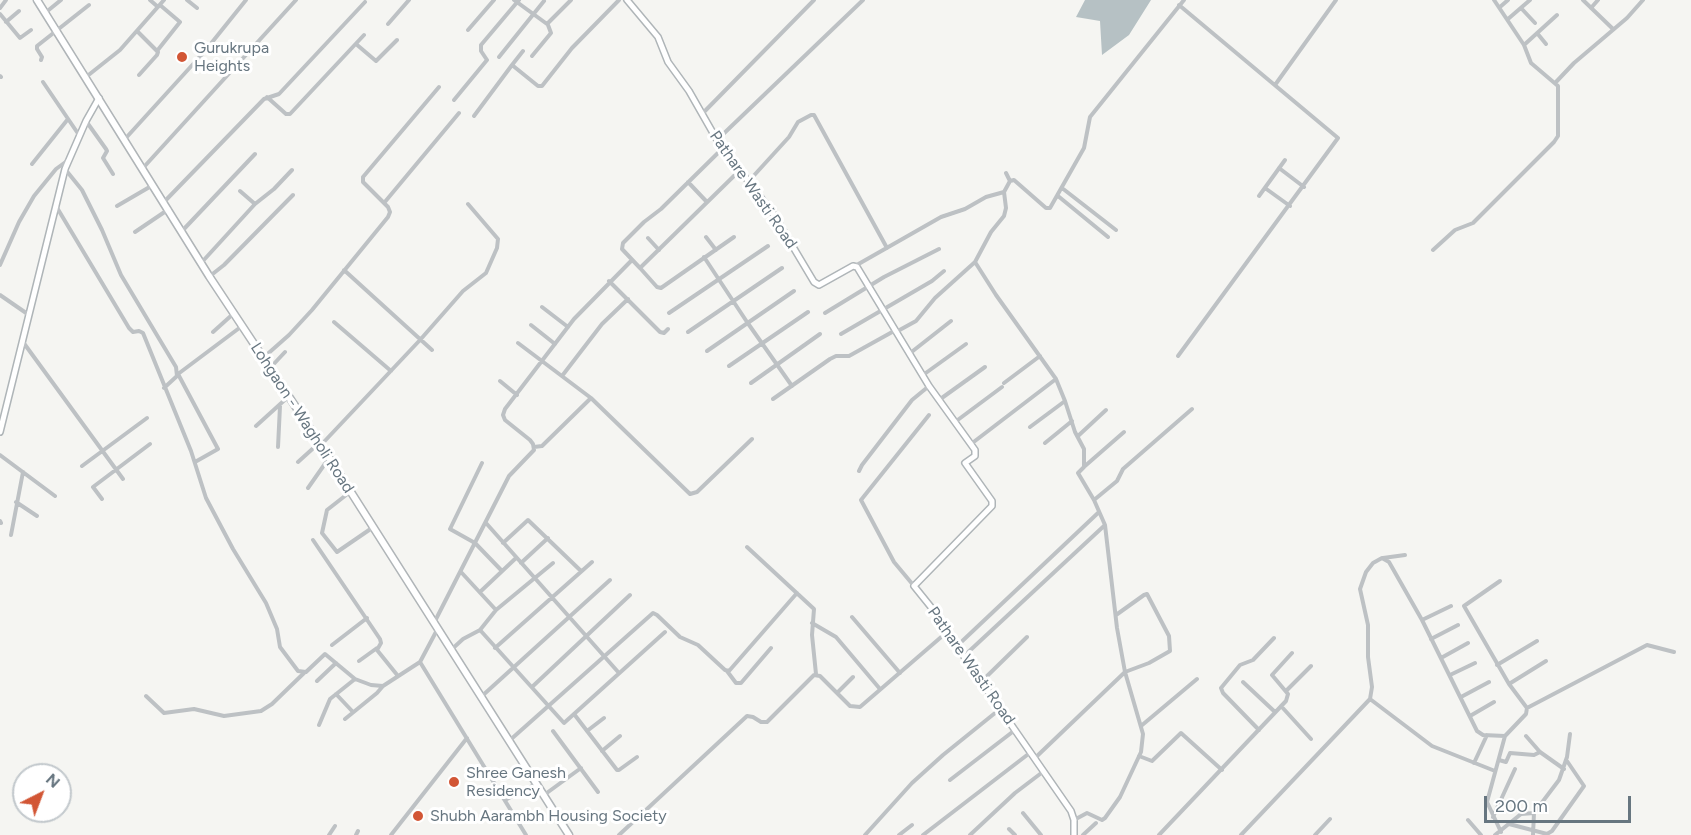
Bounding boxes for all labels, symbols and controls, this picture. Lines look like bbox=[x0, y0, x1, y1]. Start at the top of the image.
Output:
place label: Gurukrupa Heights bbox=[194, 38, 269, 76]
marker: Gurukrupa Heights bbox=[175, 50, 189, 64]
street label: Pathare Wasti Road bbox=[705, 127, 801, 253]
street label: Lohgaon - Wagholi Road bbox=[246, 339, 358, 497]
street label: Pathare Wasti Road bbox=[923, 603, 1019, 729]
north arrow bbox=[12, 763, 72, 823]
place label: Shree Ganesh Residency bbox=[466, 763, 566, 801]
text: N bbox=[42, 770, 64, 792]
marker: Shree Ganesh Residency bbox=[447, 775, 461, 789]
scale bar bbox=[1487, 784, 1634, 822]
text: 200 m bbox=[1495, 795, 1548, 817]
place label: Shubh Aarambh Housing Society bbox=[430, 806, 667, 826]
marker: Shubh Aarambh Housing Society bbox=[411, 809, 425, 823]

